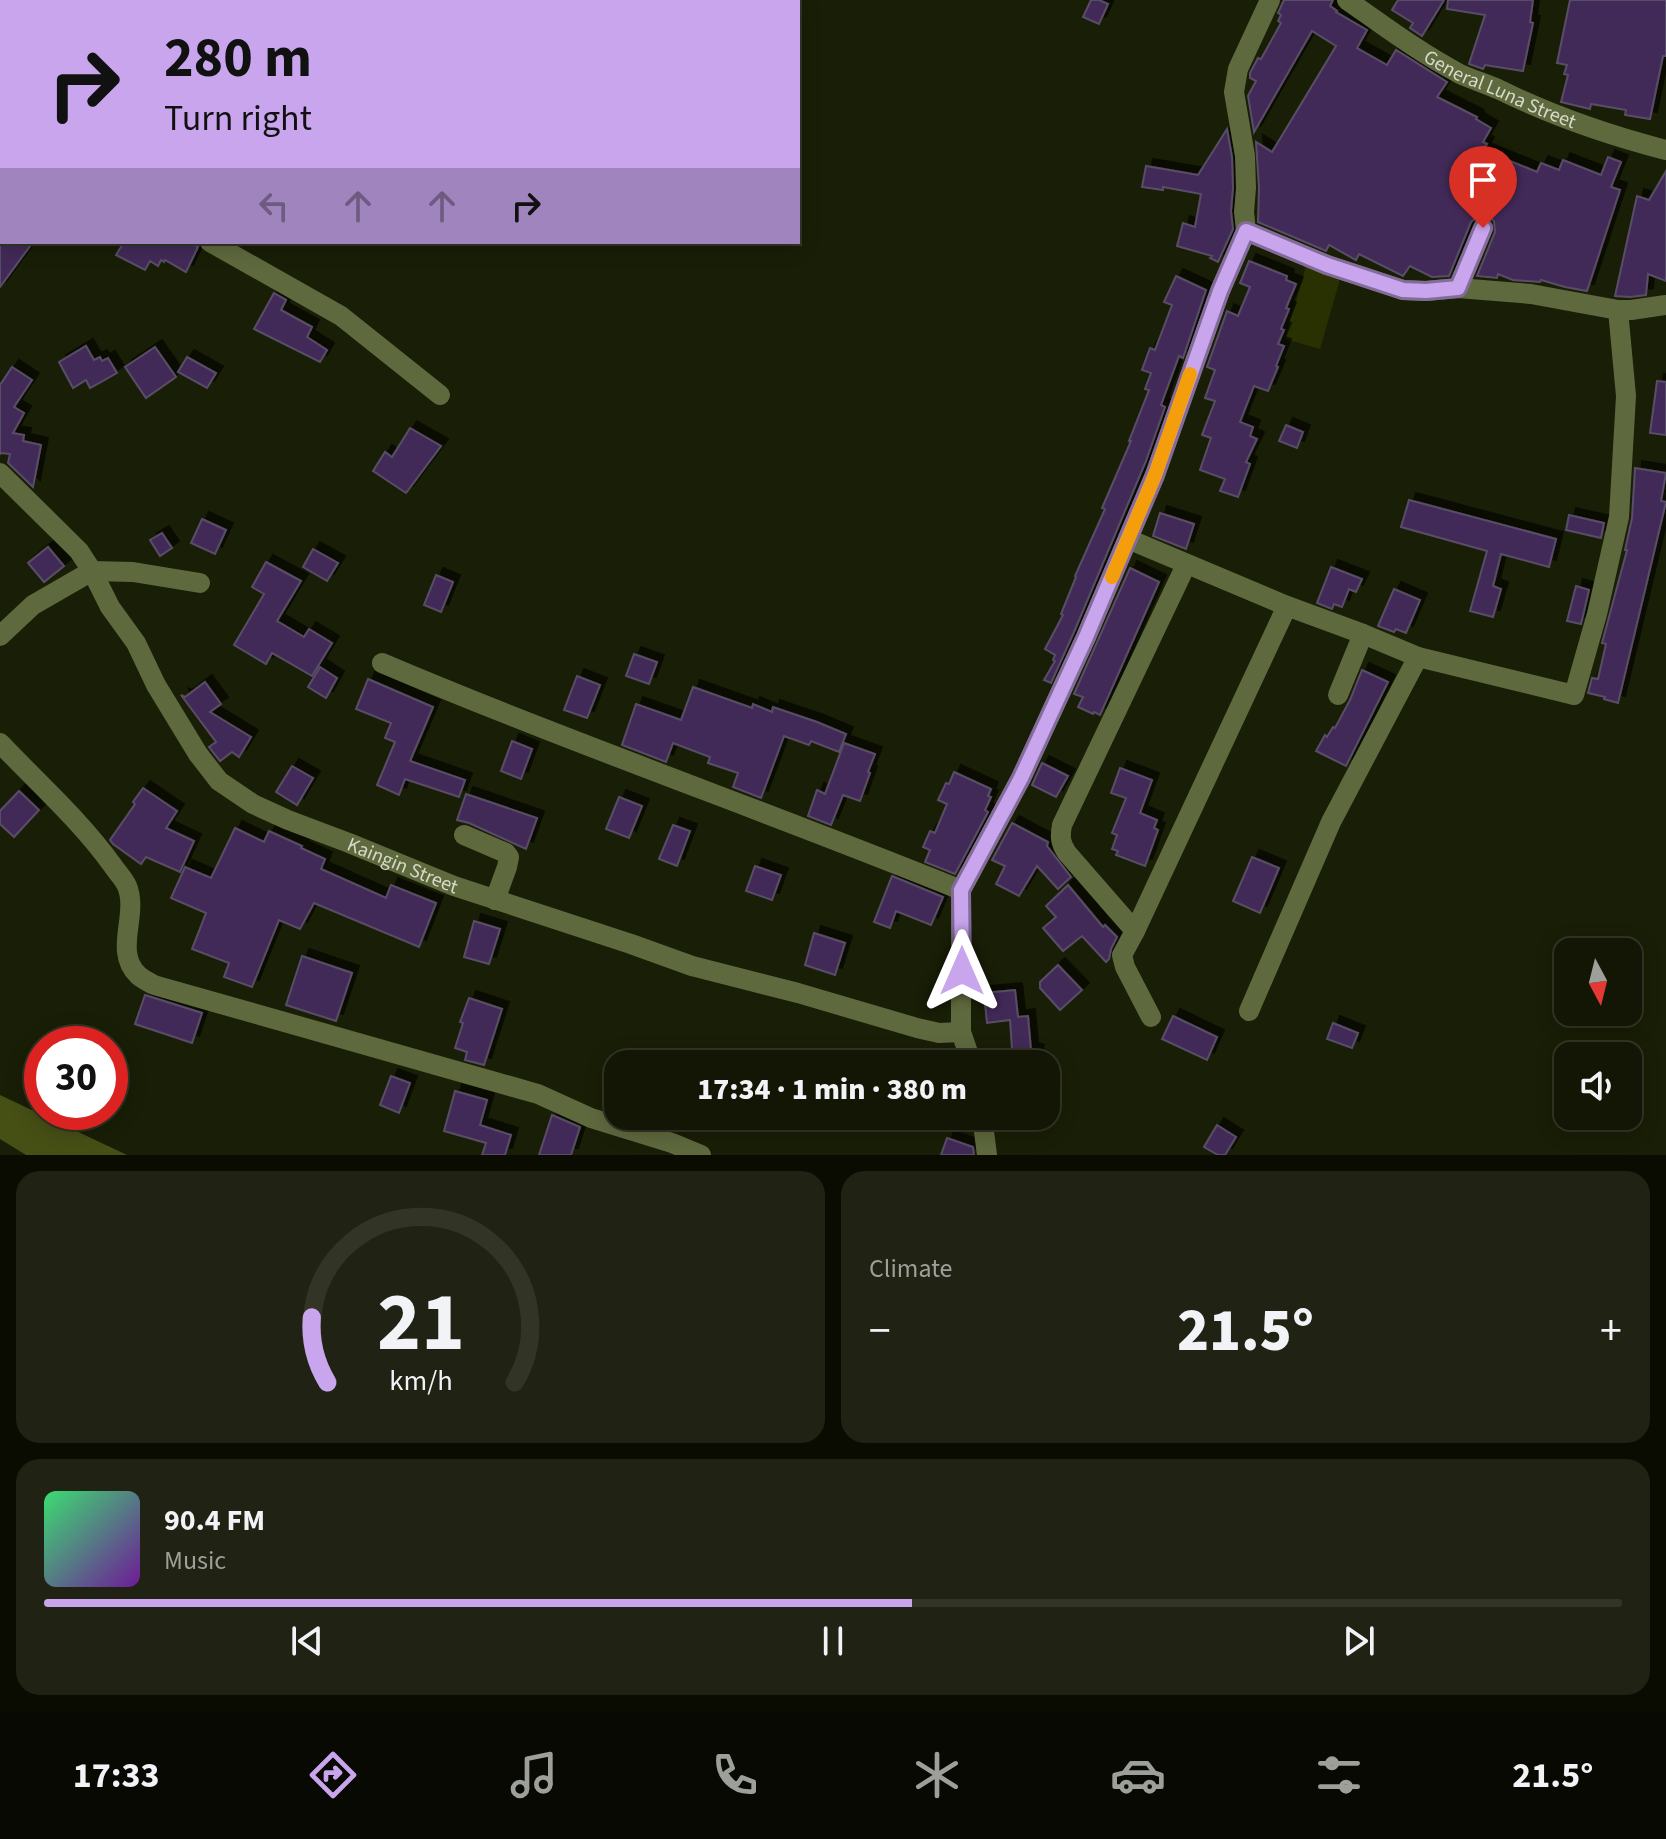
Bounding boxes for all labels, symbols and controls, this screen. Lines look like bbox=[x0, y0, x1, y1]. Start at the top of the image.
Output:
text: 280 m bbox=[164, 19, 312, 98]
icon: right bbox=[32, 32, 136, 136]
street label: General Luna Street bbox=[1418, 43, 1580, 136]
text: Turn right bbox=[164, 93, 312, 144]
pin bbox=[1449, 146, 1517, 228]
icon: arrive bbox=[1461, 158, 1505, 202]
icon: left bbox=[252, 184, 296, 228]
icon: ahead bbox=[336, 184, 380, 228]
icon: ahead bbox=[420, 184, 464, 228]
icon: right bbox=[504, 184, 548, 228]
street label: Kaingin Street bbox=[343, 831, 462, 901]
position arrow bbox=[920, 929, 1004, 1013]
north arrow bbox=[1554, 938, 1642, 1026]
map controls bbox=[1554, 938, 1642, 1130]
speed limit sign: 30 bbox=[24, 1026, 128, 1130]
button: sound bbox=[1554, 1042, 1642, 1130]
text: 17:34 · 1 min · 380 m bbox=[697, 1068, 967, 1111]
text: Climate bbox=[869, 1250, 953, 1287]
text: 21 bbox=[377, 1264, 464, 1382]
text: 21.5° bbox=[1177, 1289, 1314, 1374]
text: − bbox=[869, 1300, 891, 1363]
text: + bbox=[1600, 1300, 1622, 1363]
text: km/h bbox=[389, 1361, 452, 1401]
text: 90.4 FM bbox=[164, 1499, 265, 1542]
text: Music bbox=[164, 1542, 226, 1579]
icon: previous bbox=[285, 1619, 329, 1663]
icon: pause bbox=[811, 1619, 855, 1663]
icon: next bbox=[1337, 1619, 1381, 1663]
icon: directions bbox=[305, 1747, 361, 1803]
icon: music bbox=[506, 1747, 562, 1803]
icon: phone bbox=[707, 1747, 763, 1803]
icon: climate bbox=[909, 1747, 965, 1803]
icon: car bbox=[1110, 1747, 1166, 1803]
icon: filters bbox=[1311, 1747, 1367, 1803]
text: 17:33 bbox=[73, 1750, 159, 1801]
text: 21.5° bbox=[1512, 1750, 1593, 1801]

